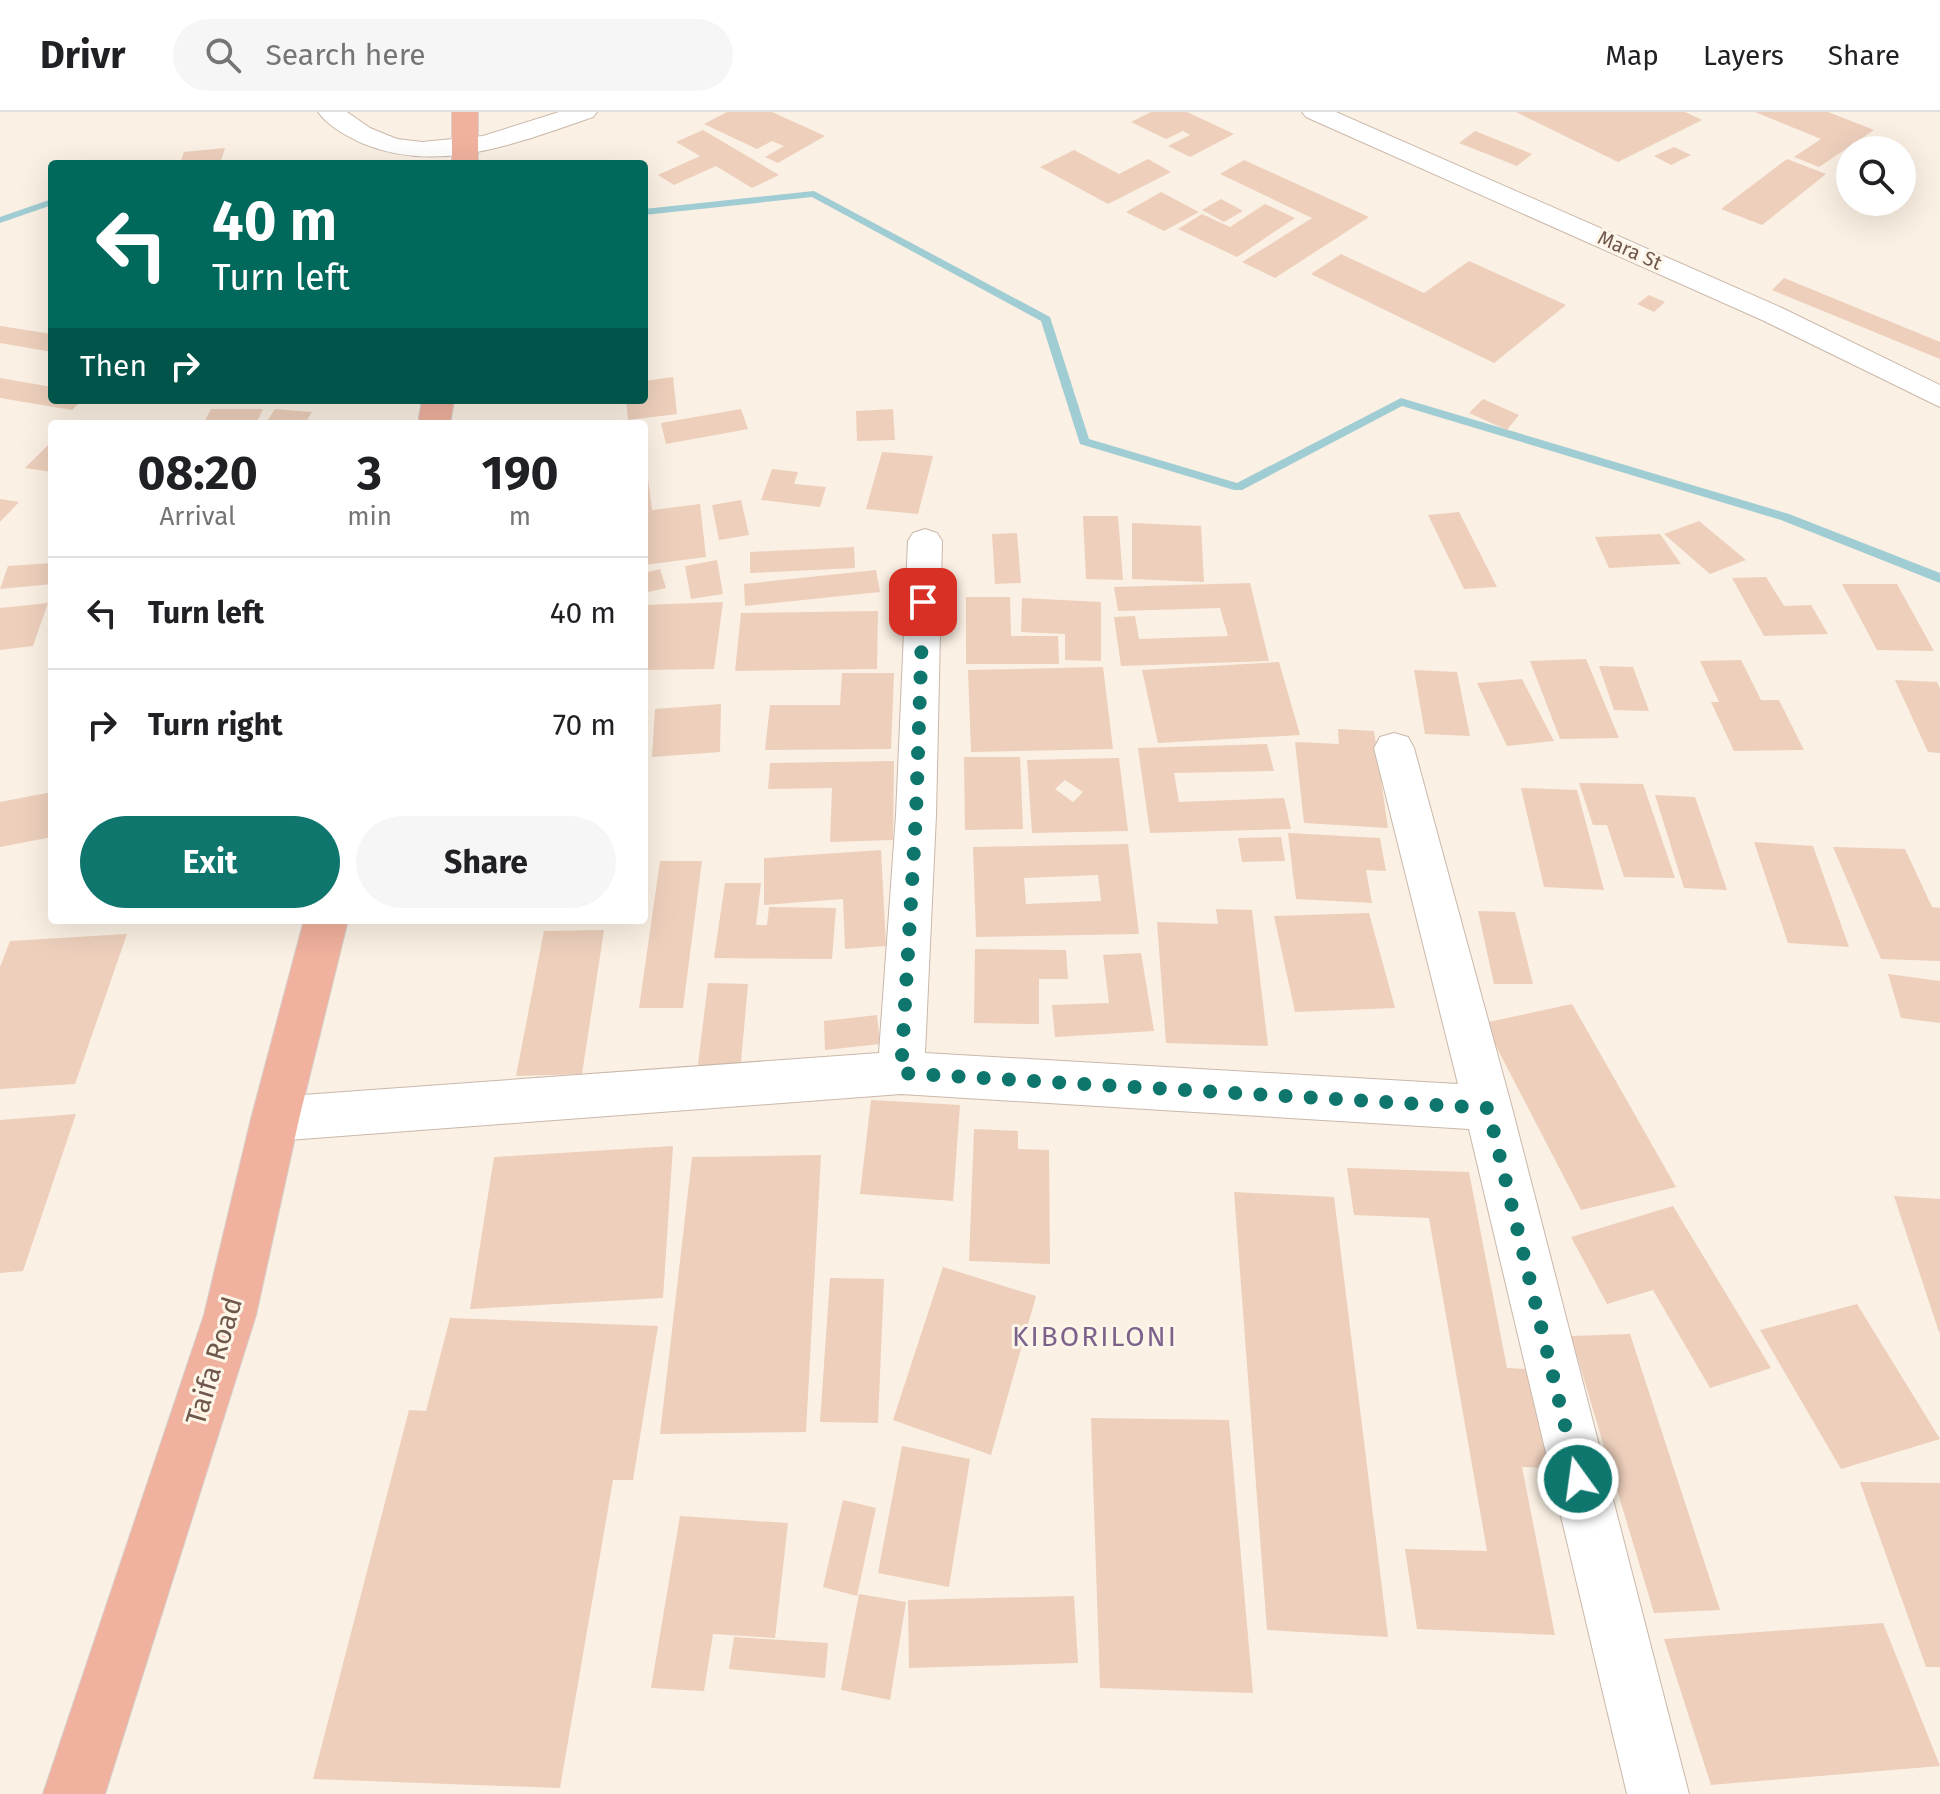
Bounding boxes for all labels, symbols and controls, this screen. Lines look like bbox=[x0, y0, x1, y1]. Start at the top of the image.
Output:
search box bbox=[173, 19, 733, 91]
text: Drivr bbox=[40, 32, 125, 78]
icon: search bbox=[201, 33, 245, 77]
text: Search here bbox=[265, 37, 426, 73]
text: Map bbox=[1605, 39, 1659, 72]
text: Layers bbox=[1703, 39, 1784, 72]
text: Share bbox=[1828, 39, 1900, 72]
map controls bbox=[1836, 136, 1916, 216]
button: search bbox=[1836, 136, 1916, 216]
text: 40 m bbox=[212, 188, 337, 255]
icon: left bbox=[80, 192, 184, 296]
street label: Mara St bbox=[1594, 225, 1667, 275]
text: Turn left bbox=[212, 256, 350, 300]
icon: right bbox=[163, 344, 207, 388]
text: Then bbox=[80, 348, 147, 384]
text: 08:20 bbox=[137, 444, 258, 502]
text: 3 bbox=[357, 444, 382, 502]
text: 190 bbox=[481, 444, 559, 502]
text: Arrival bbox=[159, 501, 236, 532]
text: min bbox=[347, 501, 392, 532]
text: m bbox=[509, 501, 531, 532]
pin bbox=[889, 568, 957, 636]
icon: arrive bbox=[901, 580, 945, 624]
icon: left bbox=[80, 591, 124, 635]
text: Turn left bbox=[148, 595, 264, 631]
text: 40 m bbox=[550, 595, 616, 631]
icon: right bbox=[80, 703, 124, 747]
text: Turn right bbox=[148, 707, 283, 743]
text: 70 m bbox=[553, 707, 616, 743]
button: Exit bbox=[80, 816, 340, 908]
button: Share bbox=[356, 816, 616, 908]
street label: Taifa Road bbox=[179, 1293, 249, 1429]
district label: KIBORILONI bbox=[1012, 1320, 1178, 1353]
position arrow bbox=[1536, 1437, 1620, 1521]

